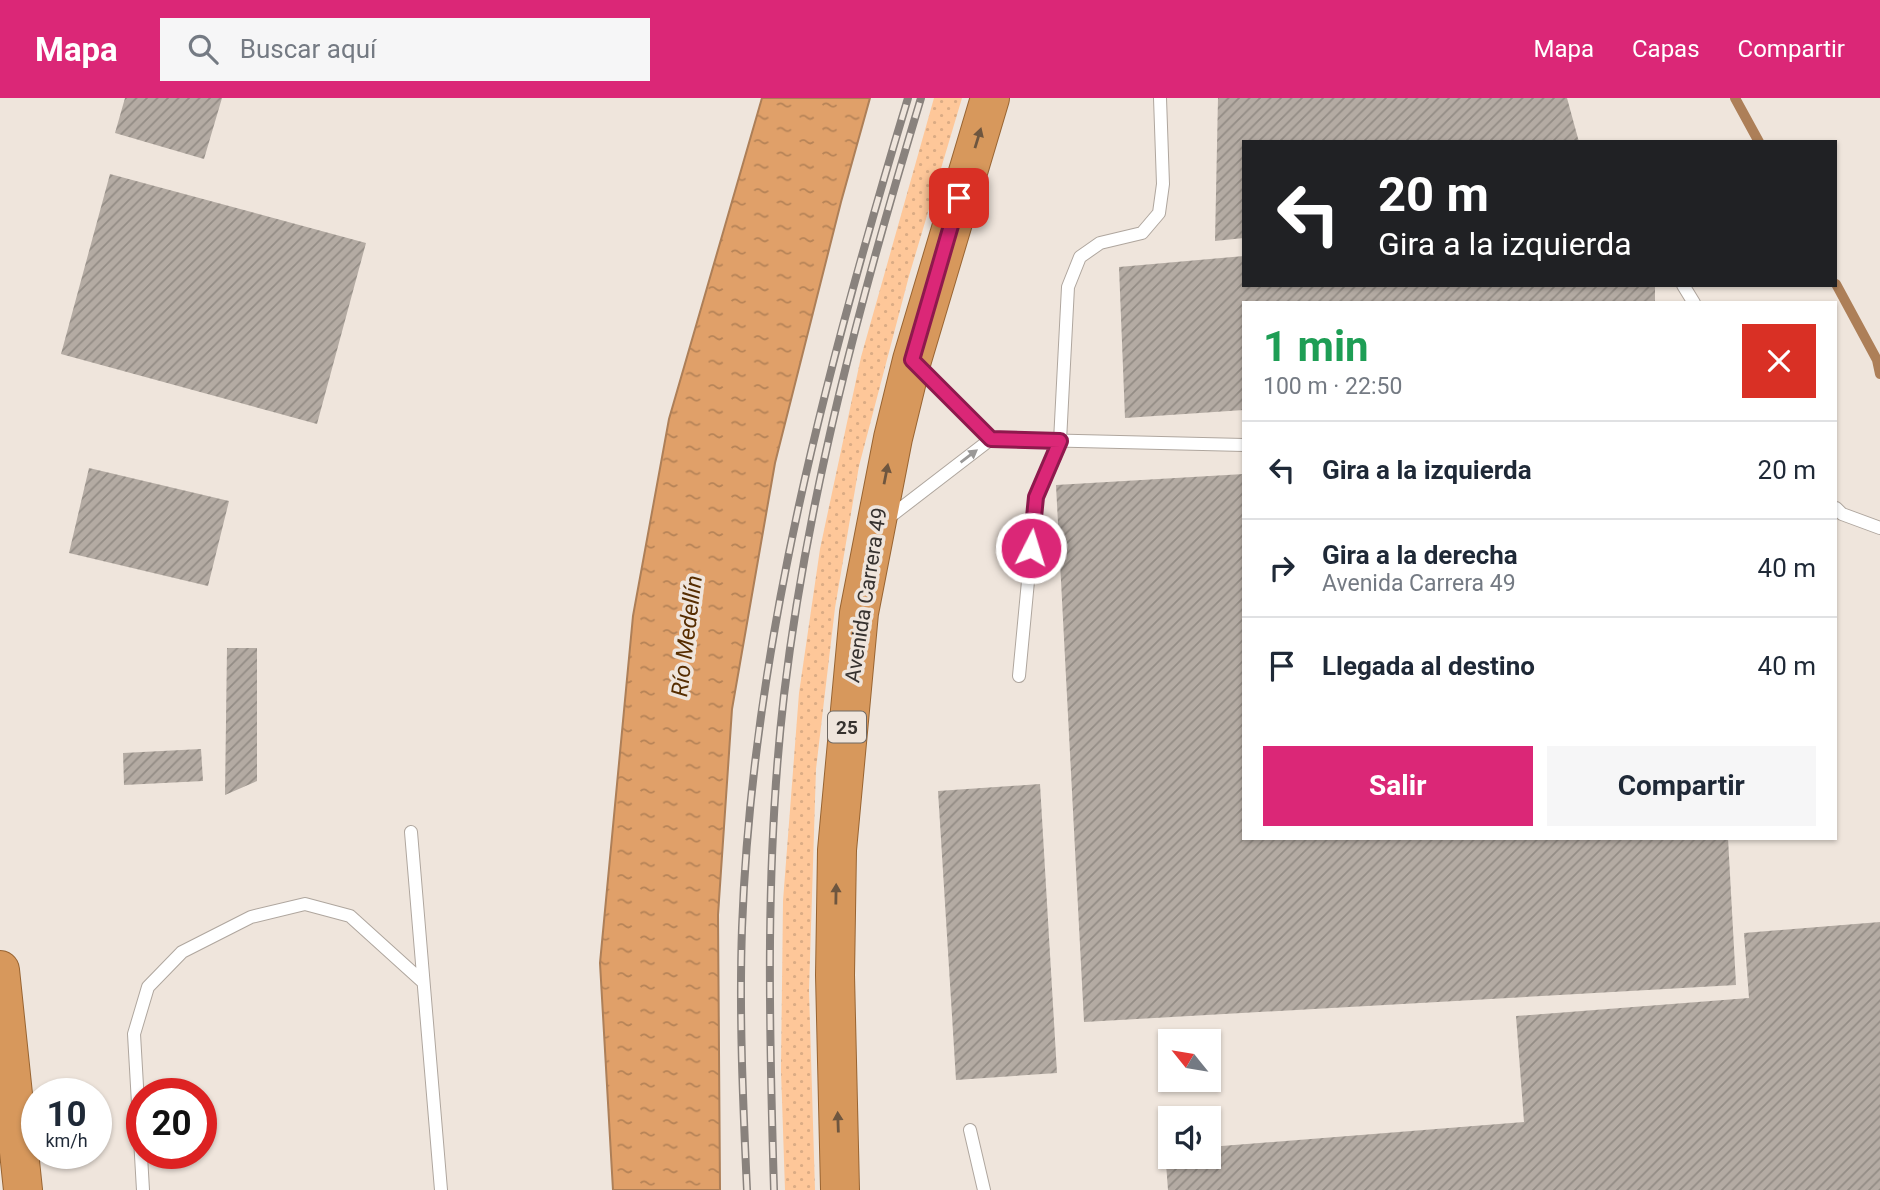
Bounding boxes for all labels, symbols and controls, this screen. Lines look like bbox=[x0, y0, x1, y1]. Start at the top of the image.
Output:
search box bbox=[160, 18, 650, 81]
text: Mapa bbox=[35, 30, 118, 69]
icon: search bbox=[184, 30, 222, 68]
text: Buscar aquí bbox=[240, 34, 376, 64]
text: Mapa bbox=[1533, 35, 1594, 63]
text: Capas bbox=[1632, 35, 1700, 63]
text: Compartir bbox=[1738, 35, 1845, 63]
one-way arrow bbox=[973, 127, 984, 148]
text: 20 m bbox=[1378, 166, 1489, 223]
pin bbox=[929, 168, 989, 228]
icon: left bbox=[1263, 168, 1354, 259]
icon: arrive bbox=[940, 179, 978, 217]
text: Gira a la izquierda bbox=[1378, 225, 1632, 263]
text: 1 min bbox=[1263, 322, 1369, 371]
button: close bbox=[1742, 324, 1816, 398]
text: 100 m · 22:50 bbox=[1263, 373, 1402, 400]
one-way arrow bbox=[959, 449, 977, 464]
icon: left bbox=[1263, 451, 1301, 489]
text: Gira a la izquierda bbox=[1322, 455, 1532, 485]
text: 20 m bbox=[1758, 455, 1816, 485]
one-way arrow bbox=[881, 463, 892, 485]
street label: Avenida Carrera 49 bbox=[840, 506, 892, 684]
position arrow bbox=[994, 511, 1068, 585]
text: Gira a la derecha bbox=[1322, 540, 1518, 570]
icon: right bbox=[1263, 549, 1301, 587]
text: 40 m bbox=[1758, 553, 1816, 583]
text: Avenida Carrera 49 bbox=[1322, 570, 1516, 597]
water label: Río Medellín bbox=[666, 574, 708, 698]
icon: arrive bbox=[1263, 647, 1301, 685]
text: Llegada al destino bbox=[1322, 651, 1535, 681]
text: 40 m bbox=[1758, 651, 1816, 681]
road number: 25 bbox=[828, 712, 866, 742]
button: Salir bbox=[1263, 746, 1533, 826]
button: Compartir bbox=[1547, 746, 1816, 826]
one-way arrow bbox=[831, 883, 842, 905]
north arrow bbox=[1158, 1029, 1222, 1092]
map controls bbox=[1158, 1029, 1221, 1169]
speed limit sign: 20 bbox=[126, 1078, 217, 1169]
text: 10 bbox=[46, 1094, 87, 1135]
button: sound bbox=[1158, 1106, 1221, 1169]
one-way arrow bbox=[833, 1111, 844, 1133]
text: km/h bbox=[45, 1130, 88, 1151]

